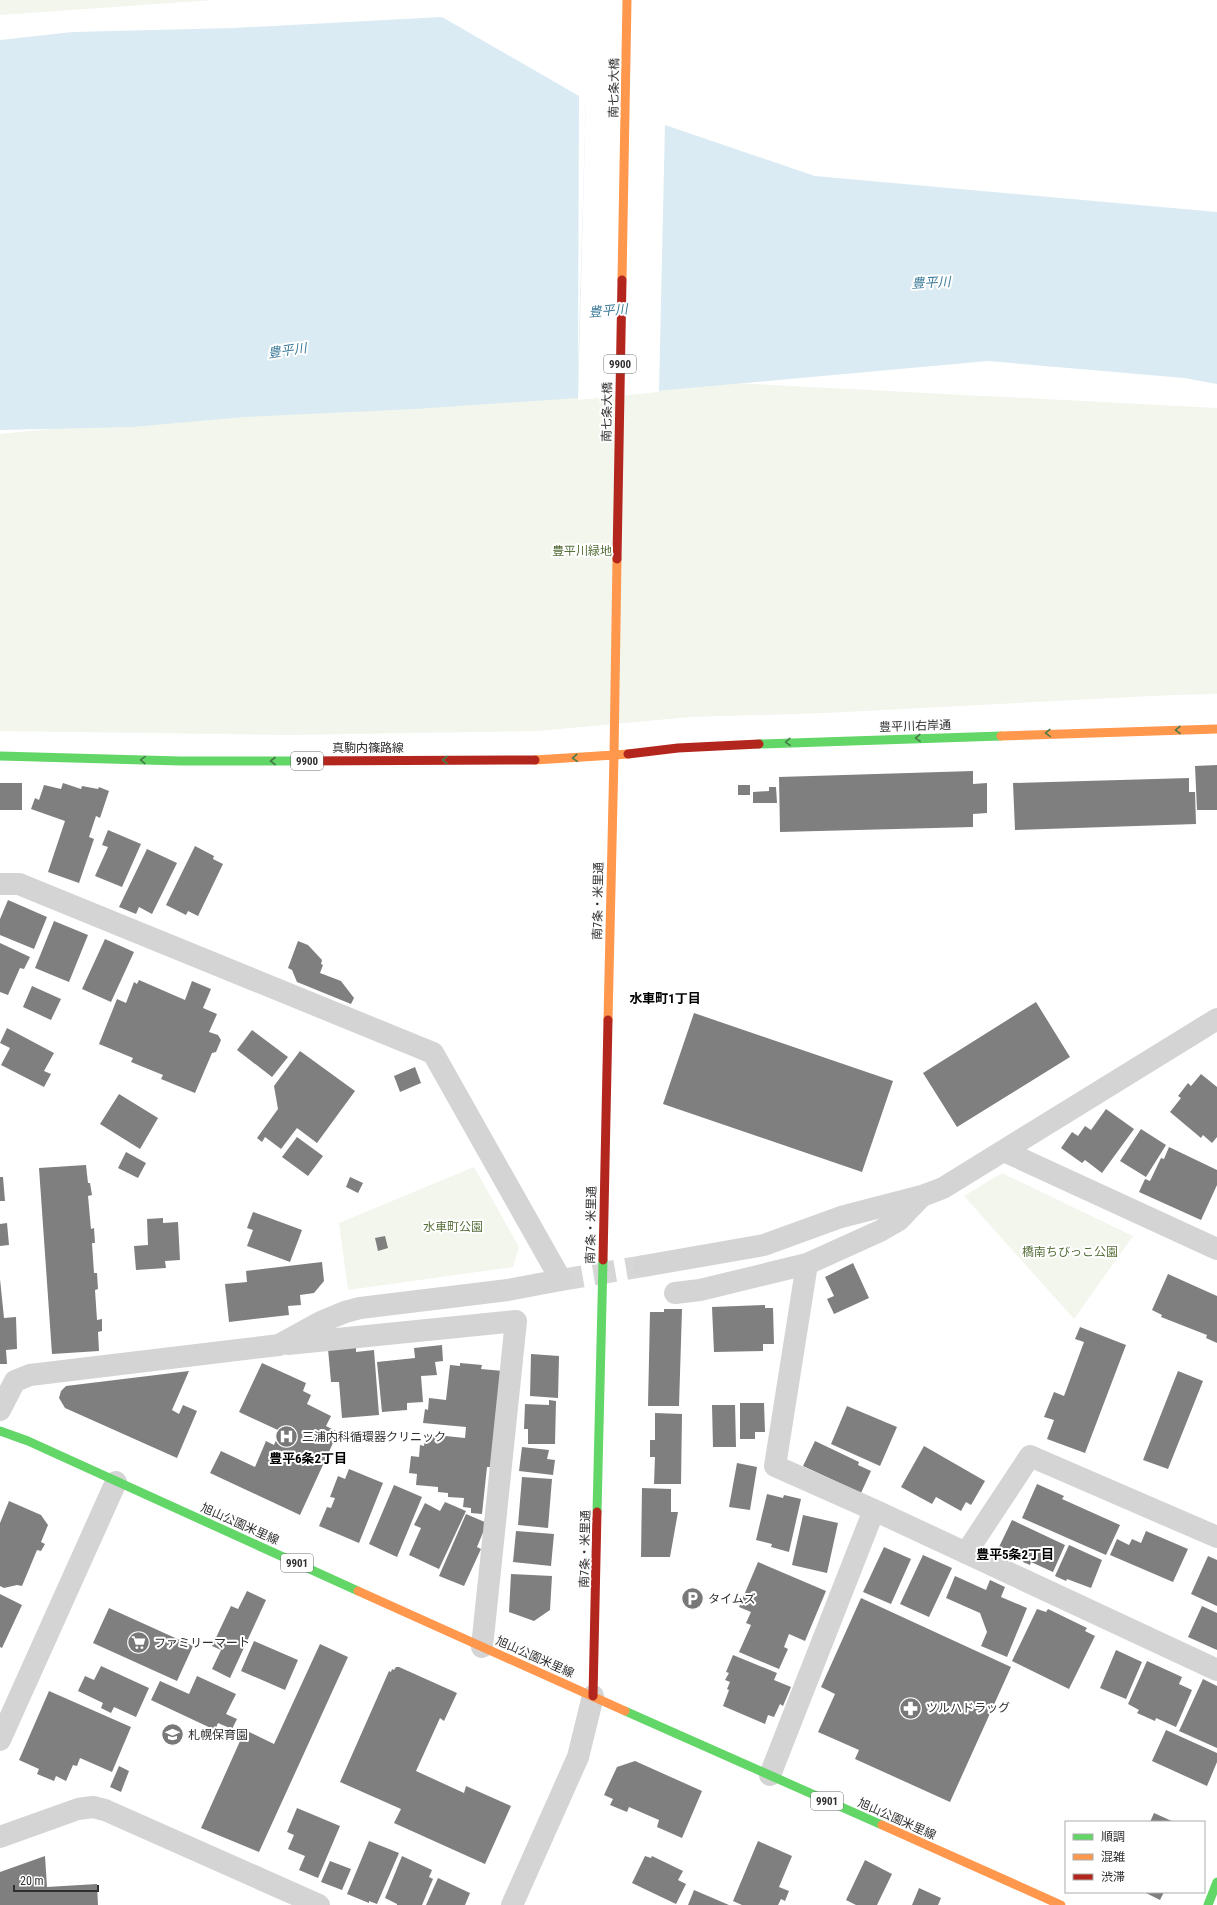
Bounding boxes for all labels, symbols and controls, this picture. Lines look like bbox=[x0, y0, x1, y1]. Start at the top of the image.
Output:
street label: 南七条大橋 bbox=[606, 58, 622, 118]
water label: 豊平川 bbox=[911, 274, 953, 291]
water label: 豊平川 bbox=[588, 301, 630, 320]
water label: 豊平川 bbox=[267, 340, 309, 361]
road number: 9900 bbox=[604, 355, 636, 373]
street label: 南七条大橋 bbox=[599, 382, 615, 442]
park label: 豊平川緑地 bbox=[552, 544, 612, 558]
street label: 豊平川右岸通 bbox=[879, 718, 951, 734]
one-way arrow bbox=[1175, 726, 1181, 734]
one-way arrow bbox=[1045, 729, 1051, 737]
one-way arrow bbox=[915, 733, 921, 742]
one-way arrow bbox=[785, 738, 791, 747]
street label: 真駒内篠路線 bbox=[332, 741, 404, 755]
road number: 9900 bbox=[291, 752, 323, 770]
one-way arrow bbox=[572, 753, 578, 762]
one-way arrow bbox=[140, 756, 146, 764]
one-way arrow bbox=[442, 756, 448, 764]
one-way arrow bbox=[270, 757, 276, 765]
street label: 南7条・米里通 bbox=[590, 862, 606, 940]
district label: 水車町1丁目 bbox=[629, 991, 701, 1006]
street label: 南7条・米里通 bbox=[583, 1186, 599, 1264]
park label: 水車町公園 bbox=[423, 1220, 483, 1234]
park label: 橋南ちびっこ公園 bbox=[1022, 1245, 1118, 1259]
hospital icon: 三浦内科循環器クリニック bbox=[274, 1424, 300, 1450]
place label: 三浦内科循環器クリニック bbox=[302, 1430, 446, 1444]
district label: 豊平6条2丁目 bbox=[269, 1451, 347, 1466]
street label: 旭山公園米里線 bbox=[199, 1501, 281, 1547]
street label: 南7条・米里通 bbox=[577, 1510, 593, 1588]
district label: 豊平5条2丁目 bbox=[976, 1547, 1054, 1562]
road number: 9901 bbox=[281, 1554, 313, 1572]
parking icon: タイムズ bbox=[680, 1586, 706, 1612]
place label: タイムズ bbox=[708, 1592, 756, 1606]
supermarket icon: ファミリーマート bbox=[126, 1630, 152, 1656]
street label: 旭山公園米里線 bbox=[494, 1634, 576, 1680]
place label: ファミリーマート bbox=[154, 1636, 250, 1650]
pharmacy icon: ツルハドラッグ bbox=[898, 1695, 924, 1721]
place label: ツルハドラッグ bbox=[926, 1701, 1010, 1715]
school or university icon: 札幌保育園 bbox=[160, 1722, 186, 1748]
place label: 札幌保育園 bbox=[188, 1728, 248, 1742]
road number: 9901 bbox=[811, 1792, 843, 1810]
street label: 旭山公園米里線 bbox=[856, 1796, 938, 1842]
legend bbox=[1065, 1821, 1205, 1893]
text: 順調 bbox=[1101, 1830, 1125, 1844]
text: 混雑 bbox=[1101, 1850, 1125, 1864]
scale bar bbox=[14, 1867, 98, 1893]
text: 渋滞 bbox=[1101, 1870, 1125, 1884]
text: 20 m bbox=[20, 1874, 44, 1888]

